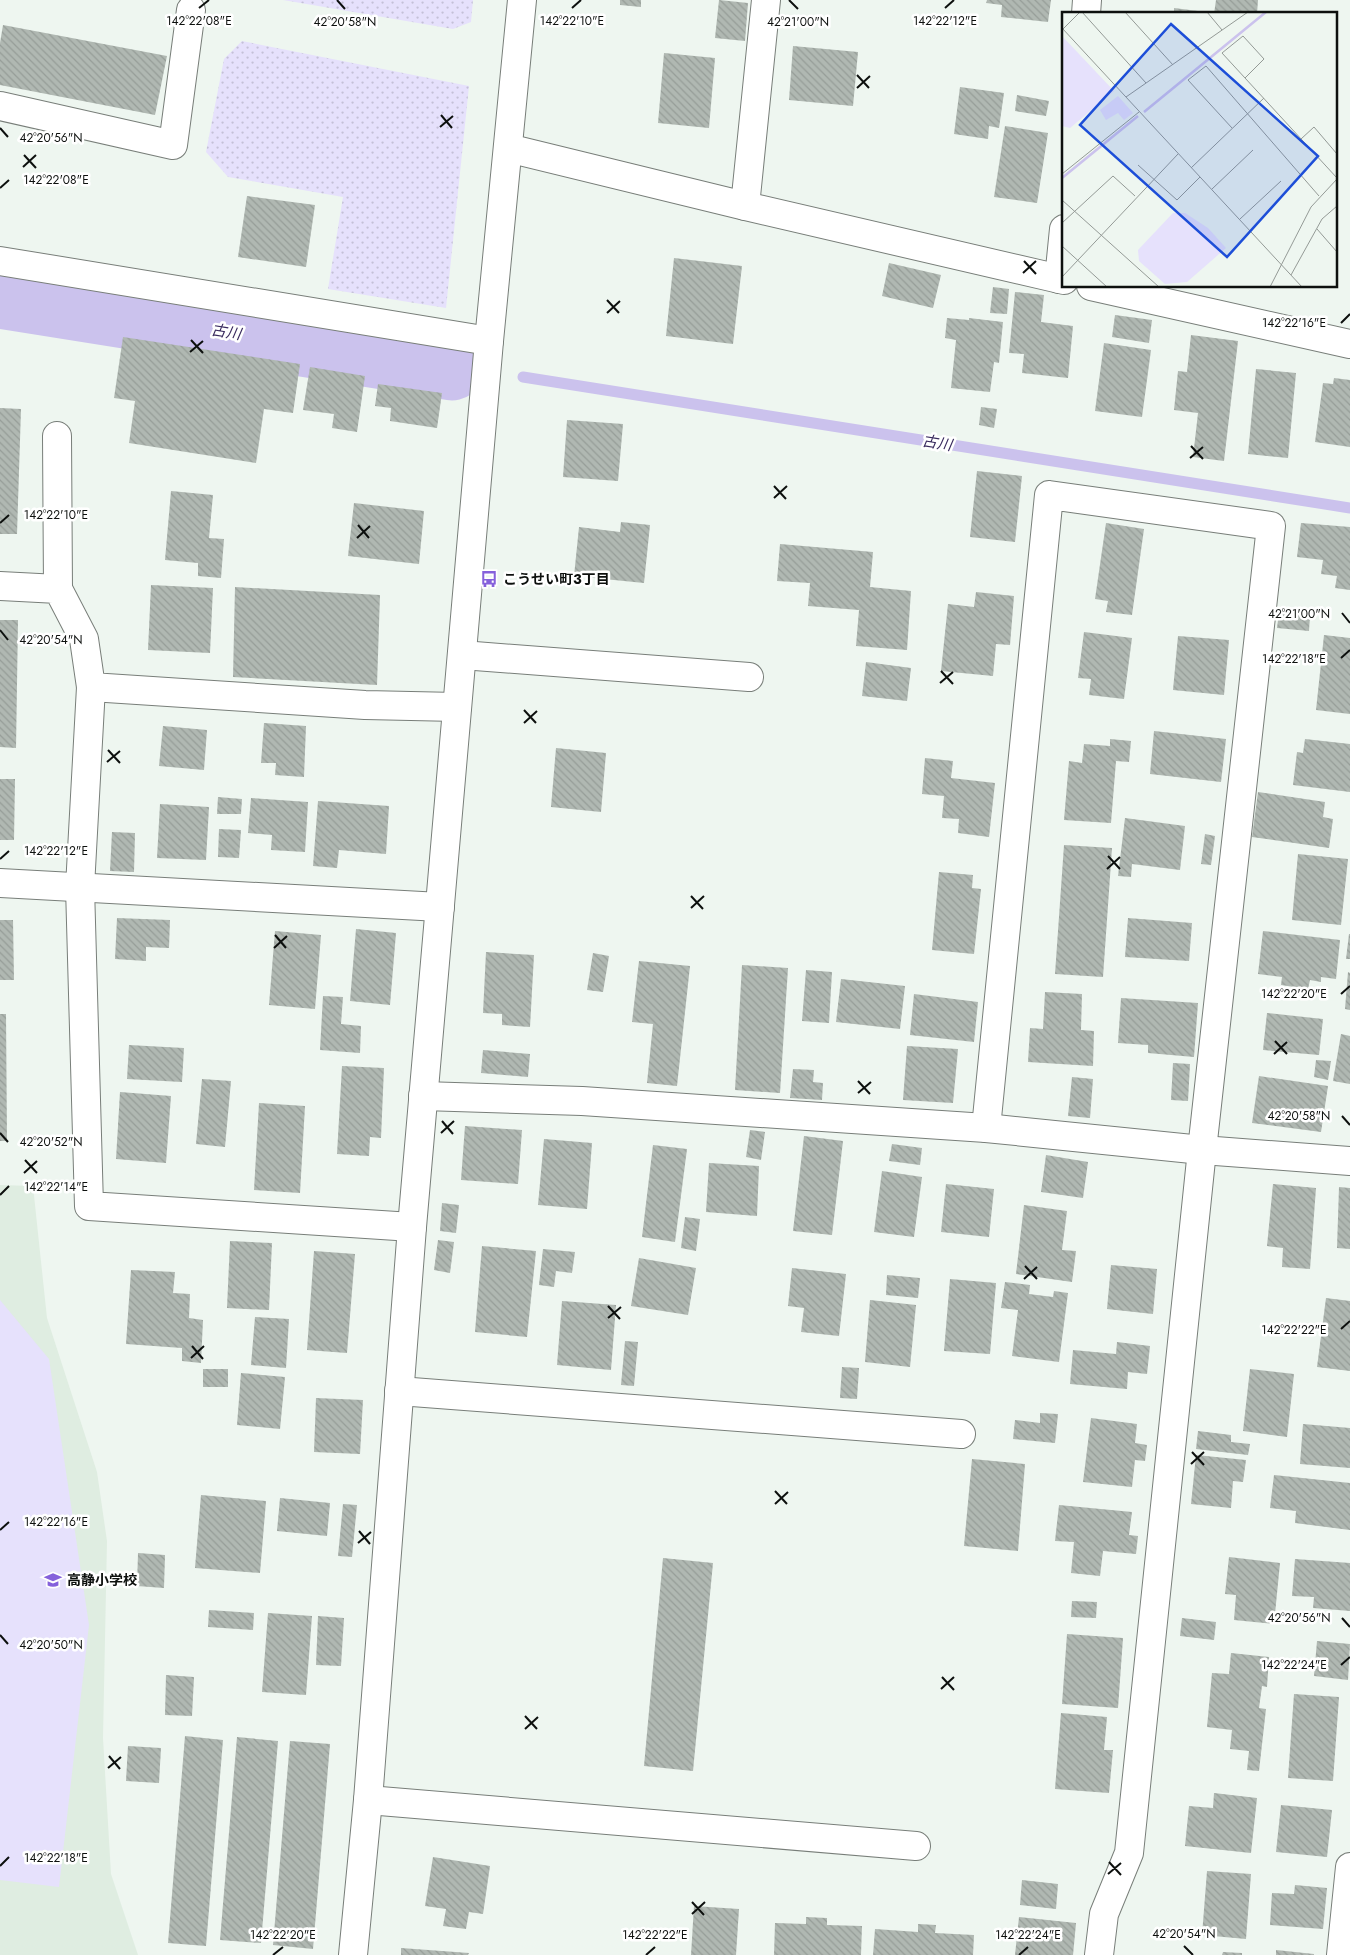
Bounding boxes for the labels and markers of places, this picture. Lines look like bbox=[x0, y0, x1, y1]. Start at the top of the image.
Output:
bus stop icon: こうせい町3丁目 bbox=[479, 569, 499, 589]
place label: こうせい町3丁目 bbox=[503, 569, 610, 589]
school or university icon: 高静小学校 bbox=[43, 1570, 63, 1590]
place label: 高静小学校 bbox=[67, 1570, 137, 1590]

